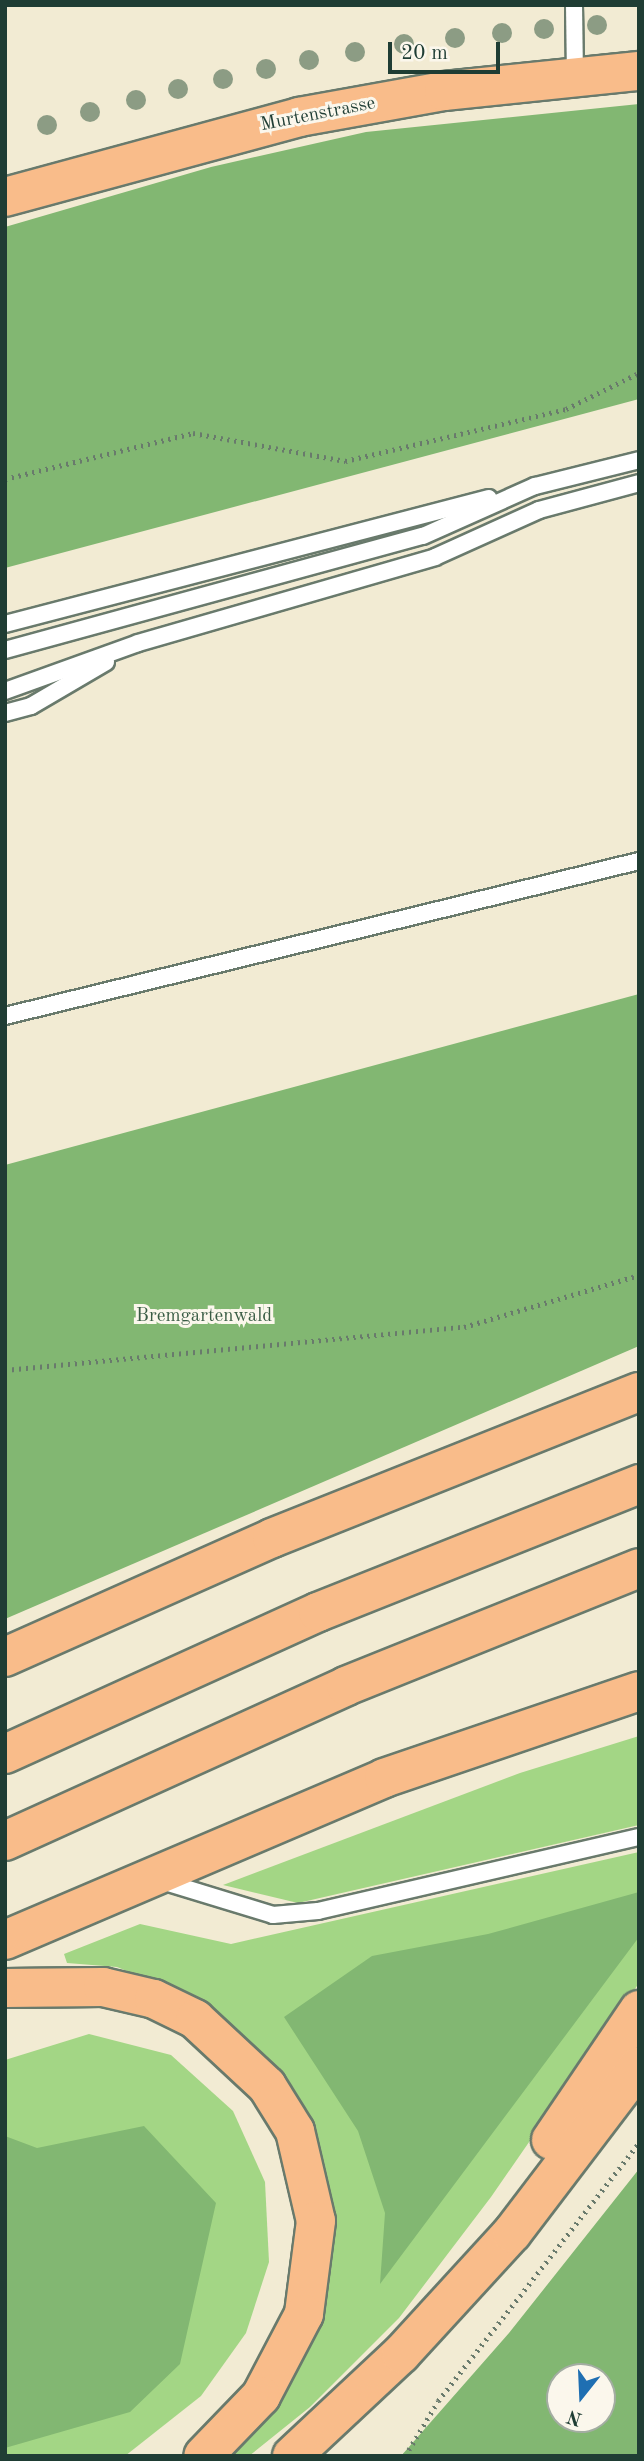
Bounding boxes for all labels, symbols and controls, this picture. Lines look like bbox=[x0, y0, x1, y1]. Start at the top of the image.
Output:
scale bar bbox=[392, 28, 504, 72]
text: 20 m bbox=[401, 43, 448, 64]
street label: Murtenstrasse bbox=[258, 93, 378, 137]
park label: Bremgartenwald bbox=[136, 1306, 272, 1328]
north arrow bbox=[546, 2363, 616, 2433]
text: N bbox=[565, 2405, 585, 2428]

